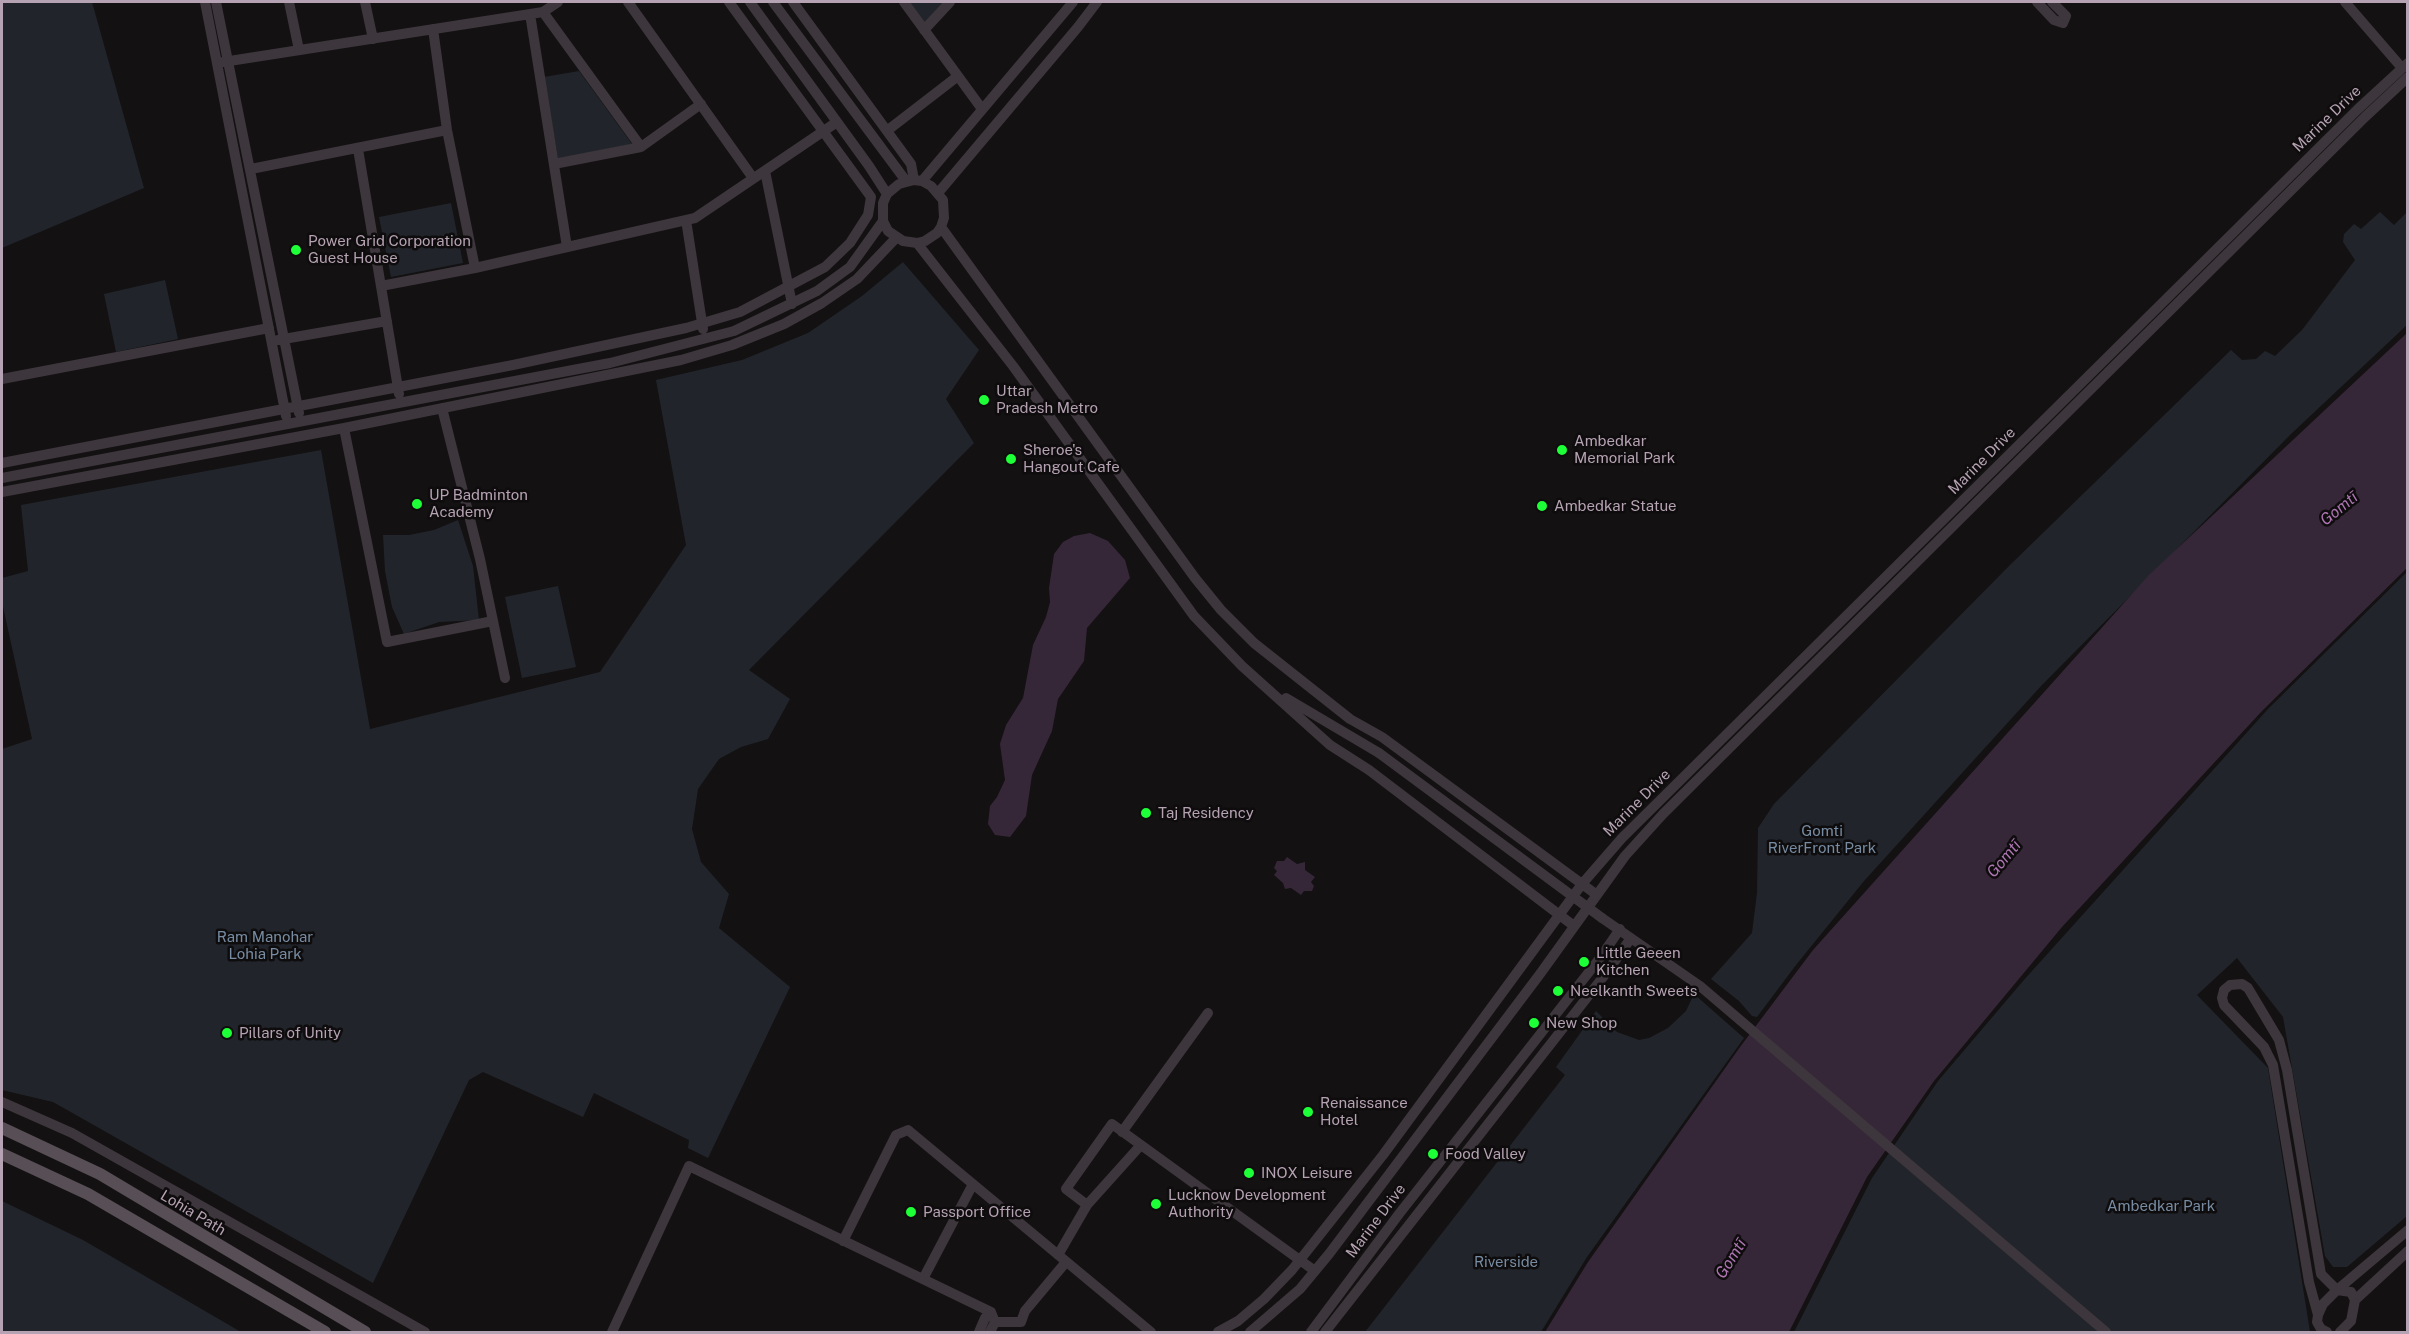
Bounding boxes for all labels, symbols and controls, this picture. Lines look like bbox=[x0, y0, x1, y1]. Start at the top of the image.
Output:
street label: Marine Drive bbox=[2289, 82, 2365, 156]
place label: Power Grid Corporation Guest House bbox=[308, 232, 471, 267]
marker: Power Grid Corporation Guest House bbox=[289, 243, 303, 257]
place label: Uttar Pradesh Metro bbox=[996, 382, 1098, 417]
marker: Uttar Pradesh Metro bbox=[977, 393, 991, 407]
street label: Marine Drive bbox=[1945, 424, 2019, 498]
place label: Ambedkar Memorial Park bbox=[1574, 432, 1675, 467]
place label: Sheroe's Hangout Cafe bbox=[1023, 441, 1120, 476]
marker: Ambedkar Memorial Park bbox=[1555, 443, 1569, 457]
marker: Sheroe's Hangout Cafe bbox=[1004, 452, 1018, 466]
place label: UP Badminton Academy bbox=[429, 486, 528, 521]
water label: Gomtī bbox=[2316, 488, 2362, 530]
marker: UP Badminton Academy bbox=[410, 497, 424, 511]
place label: Ambedkar Statue bbox=[1554, 497, 1677, 515]
marker: Ambedkar Statue bbox=[1535, 499, 1549, 513]
street label: Marine Drive bbox=[1600, 766, 1674, 840]
place label: Taj Residency bbox=[1158, 804, 1254, 822]
marker: Taj Residency bbox=[1139, 806, 1153, 820]
park label: Gomti RiverFront Park bbox=[1768, 822, 1876, 857]
water label: Gomtī bbox=[1983, 836, 2025, 882]
park label: Ram Manohar Lohia Park bbox=[217, 928, 313, 963]
place label: Little Geeen Kitchen bbox=[1596, 944, 1681, 979]
marker: Little Geeen Kitchen bbox=[1577, 955, 1591, 969]
place label: Neelkanth Sweets bbox=[1570, 982, 1697, 1000]
marker: Neelkanth Sweets bbox=[1551, 984, 1565, 998]
place label: New Shop bbox=[1546, 1014, 1617, 1032]
marker: New Shop bbox=[1527, 1016, 1541, 1030]
place label: Pillars of Unity bbox=[239, 1024, 341, 1042]
marker: Pillars of Unity bbox=[220, 1026, 234, 1040]
place label: Renaissance Hotel bbox=[1320, 1094, 1408, 1129]
marker: Renaissance Hotel bbox=[1301, 1105, 1315, 1119]
place label: Food Valley bbox=[1445, 1145, 1526, 1163]
marker: Food Valley bbox=[1426, 1147, 1440, 1161]
place label: INOX Leisure bbox=[1261, 1164, 1353, 1182]
marker: INOX Leisure bbox=[1242, 1166, 1256, 1180]
street label: Marine Drive bbox=[1342, 1180, 1410, 1262]
street label: Lohia Path bbox=[157, 1186, 229, 1240]
place label: Lucknow Development Authority bbox=[1168, 1186, 1326, 1221]
marker: Lucknow Development Authority bbox=[1149, 1197, 1163, 1211]
park label: Ambedkar Park bbox=[2107, 1197, 2215, 1215]
place label: Passport Office bbox=[923, 1203, 1031, 1221]
marker: Passport Office bbox=[904, 1205, 918, 1219]
water label: Gomtī bbox=[1711, 1236, 1751, 1282]
park label: Riverside bbox=[1474, 1253, 1538, 1271]

